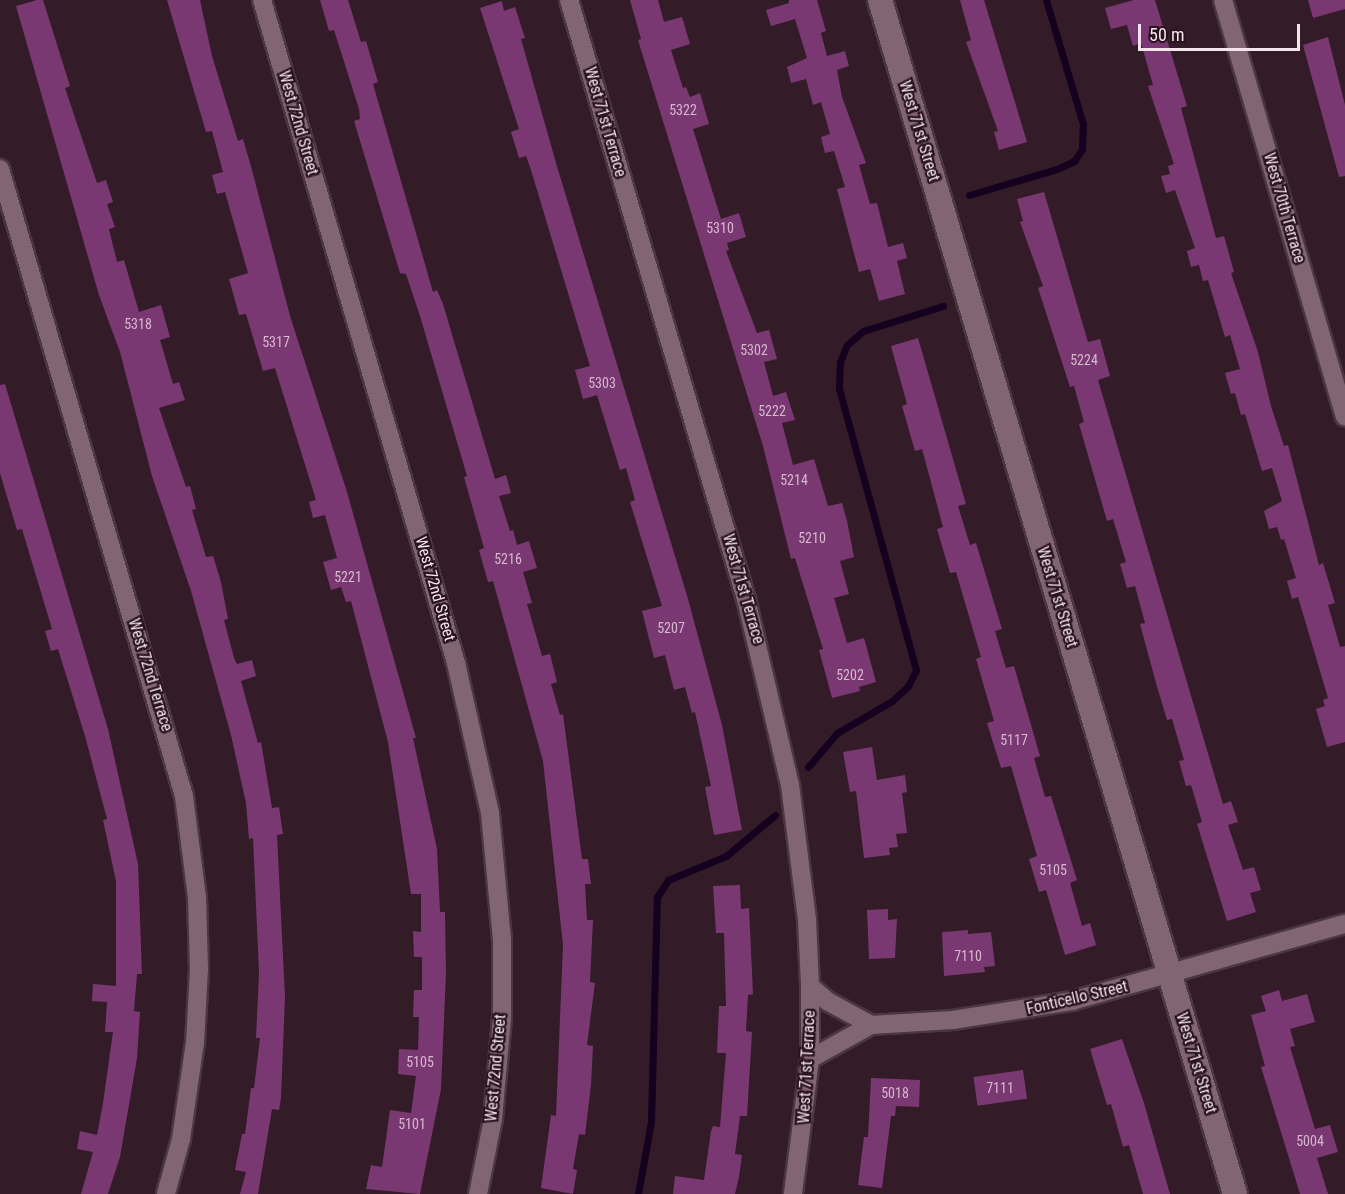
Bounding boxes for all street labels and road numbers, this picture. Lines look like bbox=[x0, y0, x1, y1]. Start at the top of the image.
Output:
street label: West 71st Terrace bbox=[580, 65, 630, 179]
street label: West 72nd Street bbox=[274, 69, 322, 177]
street label: West 71st Street bbox=[895, 78, 943, 184]
street label: West 70th Terrace bbox=[1259, 151, 1309, 265]
street label: West 71st Terrace bbox=[718, 532, 768, 646]
street label: West 72nd Street bbox=[411, 535, 459, 643]
street label: West 71st Street bbox=[1033, 544, 1081, 650]
street label: West 72nd Terrace bbox=[124, 616, 176, 734]
street label: Fonticello Street bbox=[1025, 977, 1129, 1019]
street label: West 71st Terrace bbox=[794, 1010, 820, 1124]
street label: West 71st Street bbox=[1172, 1010, 1220, 1116]
street label: West 72nd Street bbox=[482, 1013, 510, 1123]

